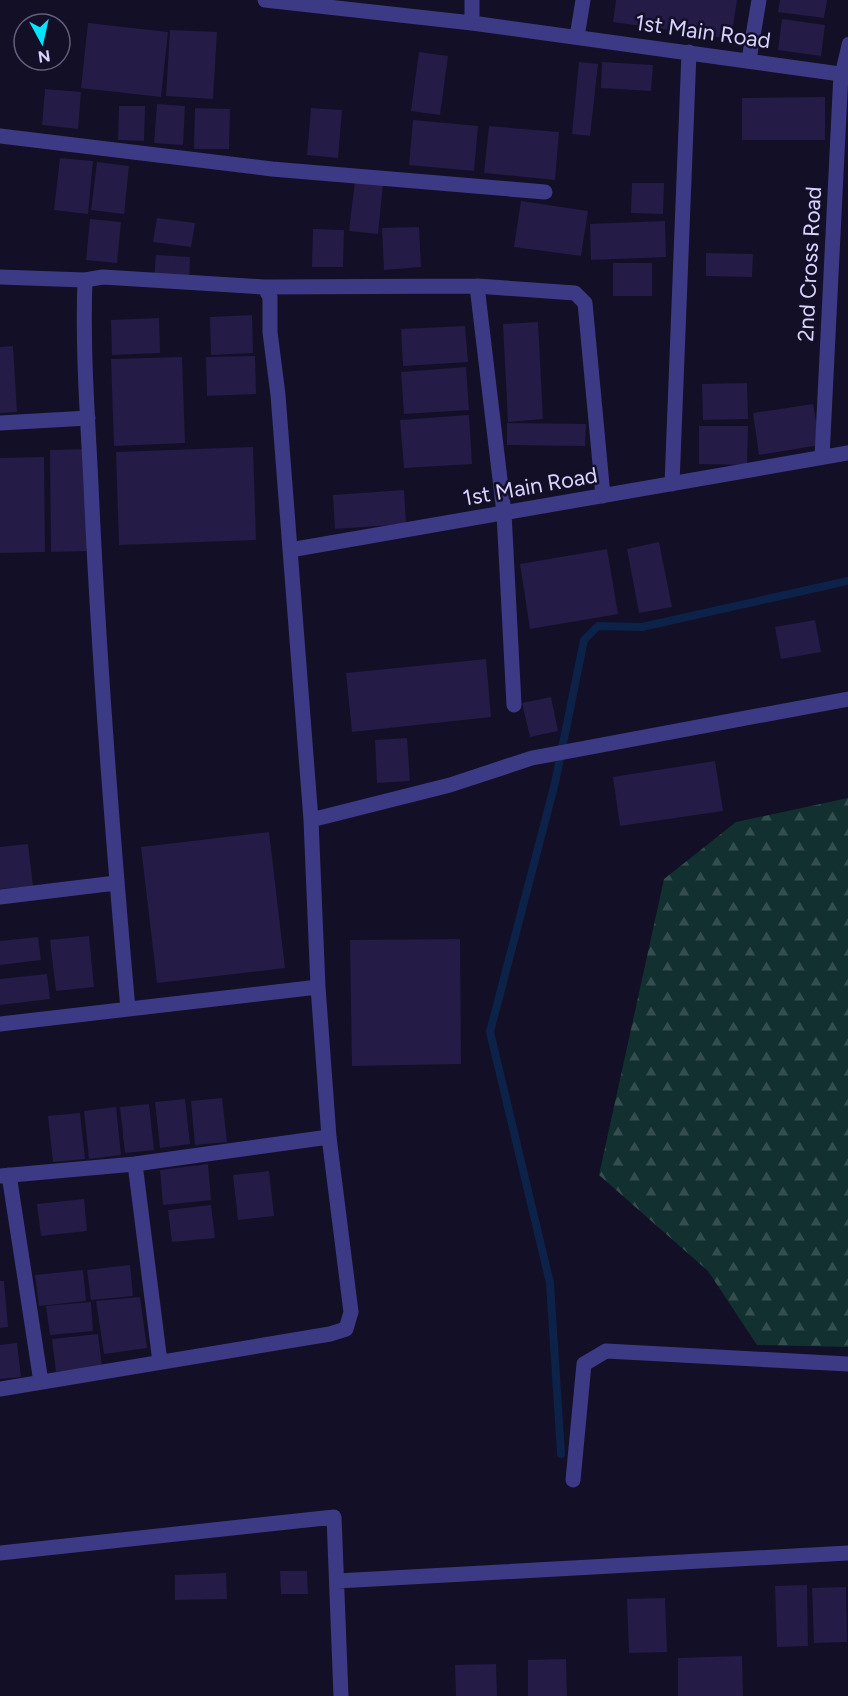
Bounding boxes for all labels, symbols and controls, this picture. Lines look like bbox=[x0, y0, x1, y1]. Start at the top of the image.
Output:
street label: 1st Main Road bbox=[634, 9, 772, 54]
north arrow bbox=[12, 12, 72, 72]
text: N bbox=[37, 46, 51, 67]
street label: 2nd Cross Road bbox=[792, 186, 827, 342]
street label: 1st Main Road bbox=[461, 461, 600, 512]

